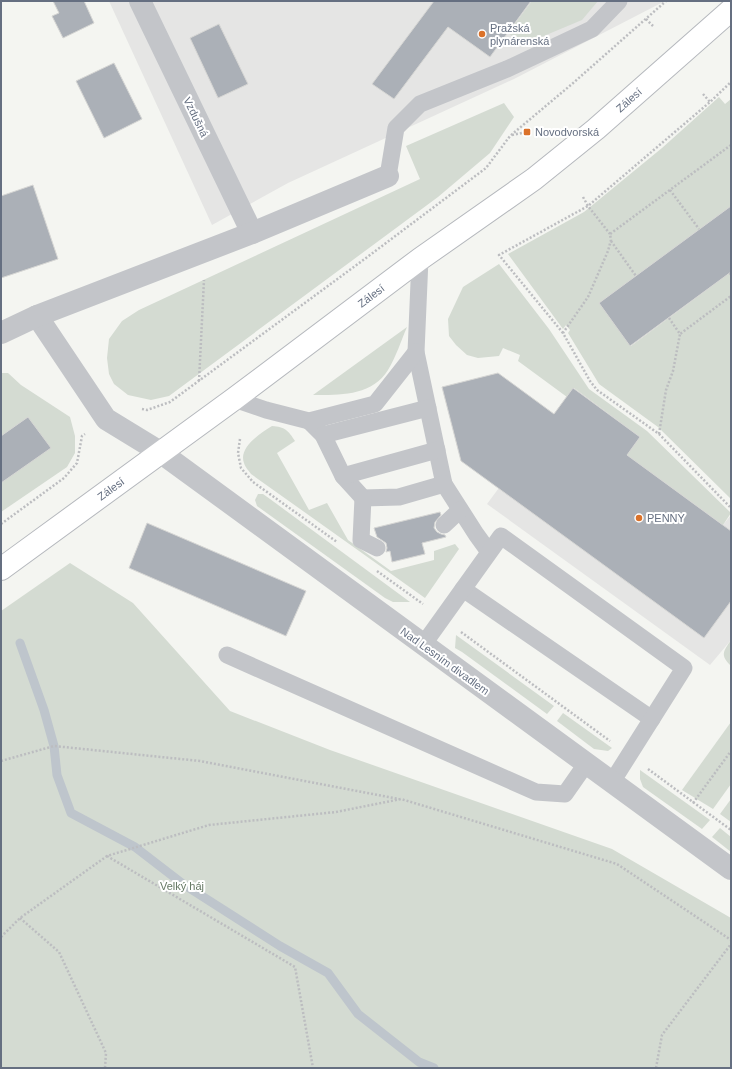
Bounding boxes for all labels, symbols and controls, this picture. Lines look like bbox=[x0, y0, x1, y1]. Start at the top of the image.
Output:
place label: Pražská plynárenská bbox=[490, 22, 550, 47]
marker: Pražská plynárenská bbox=[477, 29, 487, 39]
street label: Zálesí bbox=[614, 86, 644, 114]
street label: Vzdušná bbox=[181, 95, 211, 140]
place label: Novodvorská bbox=[535, 126, 600, 138]
marker: Novodvorská bbox=[522, 127, 532, 137]
street label: Zálesí bbox=[355, 282, 387, 310]
street label: Zálesí bbox=[95, 475, 127, 503]
place label: PENNY bbox=[647, 512, 686, 524]
marker: PENNY bbox=[634, 513, 644, 523]
street label: Nad Lesním divadlem bbox=[398, 625, 492, 697]
park label: Velký háj bbox=[160, 880, 204, 892]

